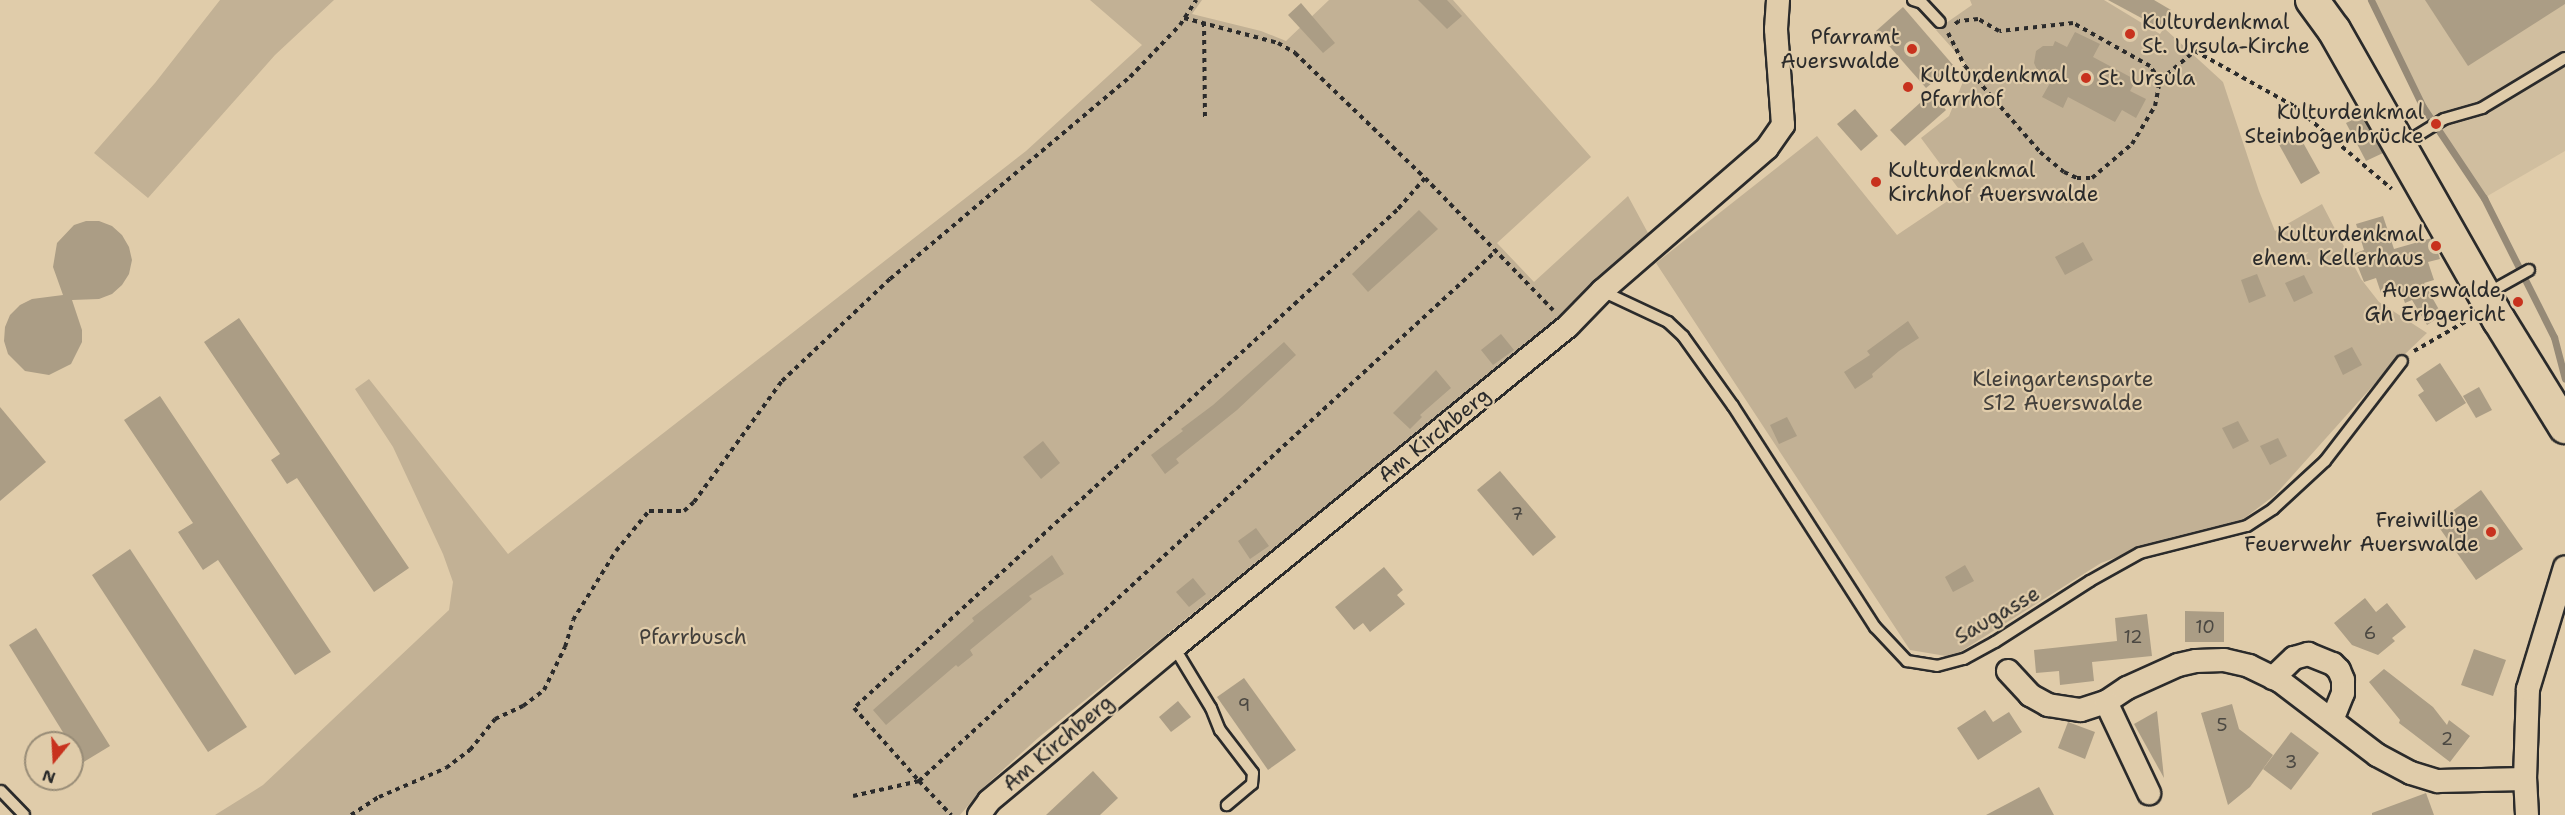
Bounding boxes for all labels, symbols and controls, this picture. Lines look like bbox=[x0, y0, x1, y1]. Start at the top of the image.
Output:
place label: Kulturdenkmal St. Ursula-Kirche bbox=[2142, 9, 2310, 59]
place label: Pfarramt Auerswalde bbox=[1780, 24, 1900, 74]
marker: Kulturdenkmal St. Ursula-Kirche bbox=[2123, 27, 2137, 41]
marker: Pfarramt Auerswalde bbox=[1905, 42, 1919, 56]
place label: Kulturdenkmal Pfarrhof bbox=[1920, 62, 2067, 112]
place label: St. Ursula bbox=[2098, 65, 2195, 91]
marker: St. Ursula bbox=[2079, 71, 2093, 85]
marker: Kulturdenkmal Pfarrhof bbox=[1901, 80, 1915, 94]
place label: Kulturdenkmal Steinbogenbrücke bbox=[2245, 99, 2424, 149]
marker: Kulturdenkmal Steinbogenbrücke bbox=[2429, 117, 2443, 131]
place label: Kulturdenkmal Kirchhof Auerswalde bbox=[1888, 157, 2099, 207]
marker: Kulturdenkmal Kirchhof Auerswalde bbox=[1869, 175, 1883, 189]
place label: Kulturdenkmal ehem. Kellerhaus bbox=[2252, 221, 2424, 271]
marker: Kulturdenkmal ehem. Kellerhaus bbox=[2429, 239, 2443, 253]
place label: Auerswalde, Gh Erbgericht bbox=[2365, 277, 2506, 327]
marker: Auerswalde, Gh Erbgericht bbox=[2511, 295, 2525, 309]
park label: Kleingartensparte S12 Auerswalde bbox=[1972, 366, 2154, 416]
street label: Am Kirchberg bbox=[1373, 382, 1495, 488]
house number: 7 bbox=[1511, 503, 1523, 525]
place label: Freiwillige Feuerwehr Auerswalde bbox=[2244, 507, 2479, 557]
marker: Freiwillige Feuerwehr Auerswalde bbox=[2484, 525, 2498, 539]
street label: Saugasse bbox=[1950, 581, 2044, 649]
house number: 10 bbox=[2195, 616, 2215, 638]
house number: 6 bbox=[2364, 622, 2376, 644]
park label: Pfarrbusch bbox=[639, 624, 747, 650]
house number: 12 bbox=[2123, 626, 2143, 648]
street label: Am Kirchberg bbox=[998, 689, 1118, 797]
house number: 9 bbox=[1238, 694, 1250, 716]
house number: 5 bbox=[2216, 714, 2228, 736]
house number: 2 bbox=[2441, 728, 2453, 750]
north arrow bbox=[24, 731, 84, 791]
house number: 3 bbox=[2285, 751, 2297, 773]
text: N bbox=[40, 765, 58, 789]

